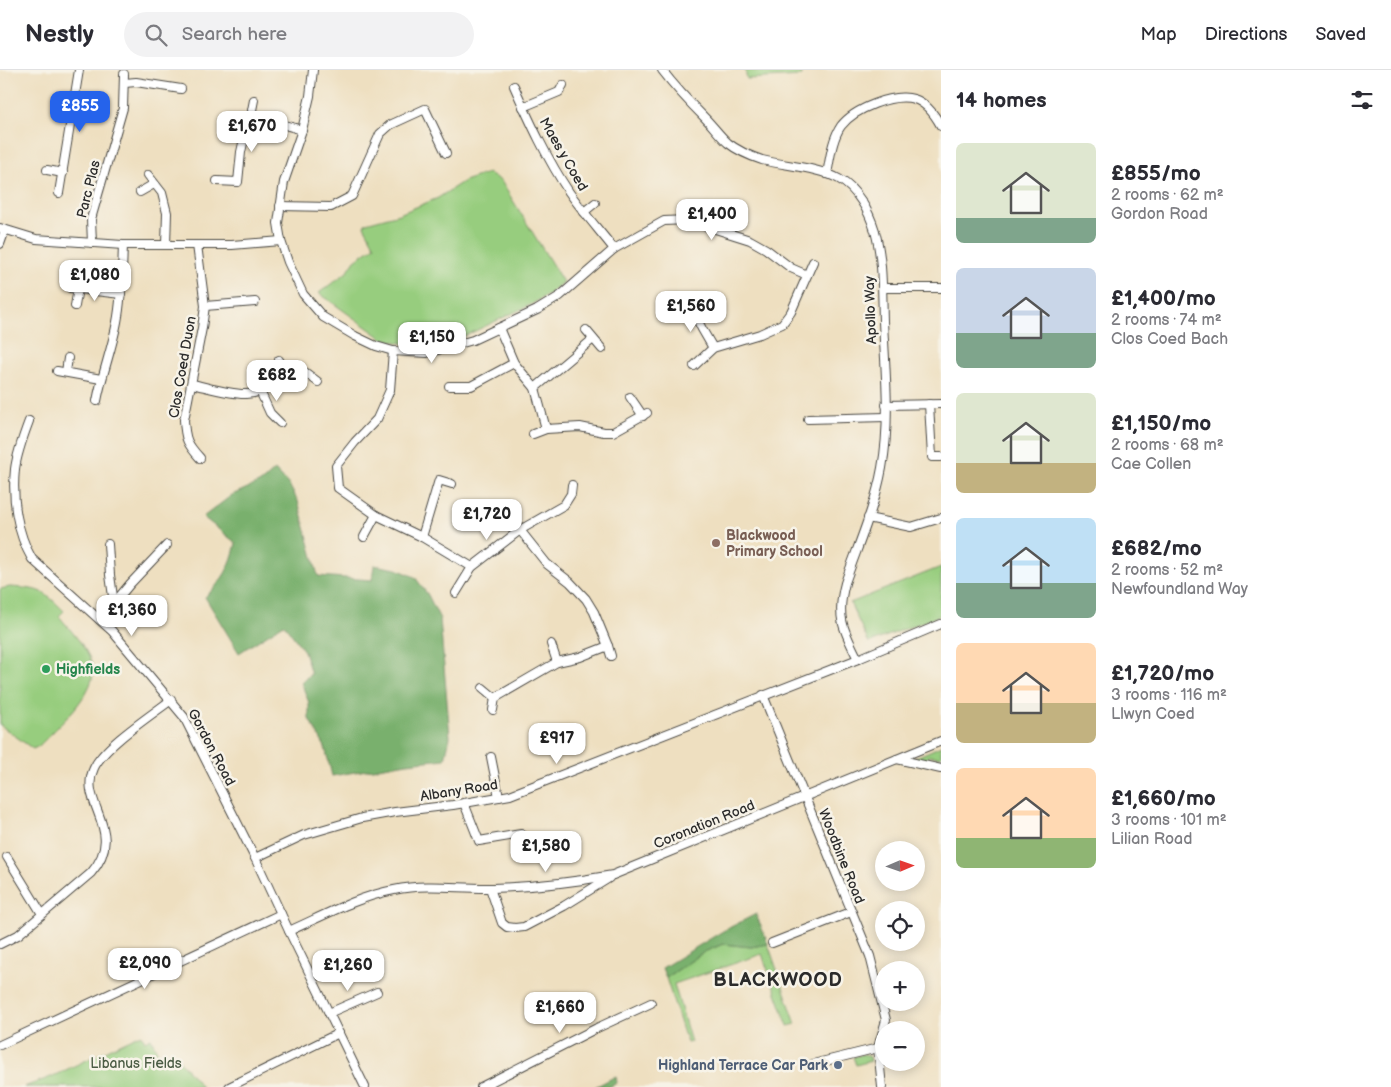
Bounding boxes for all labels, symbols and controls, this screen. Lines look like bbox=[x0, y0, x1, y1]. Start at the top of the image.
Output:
search box bbox=[124, 12, 474, 57]
text: Nestly bbox=[25, 20, 94, 49]
icon: search bbox=[142, 21, 170, 49]
text: Search here bbox=[182, 23, 287, 46]
text: Map bbox=[1141, 24, 1177, 45]
text: Directions bbox=[1205, 24, 1287, 45]
text: Saved bbox=[1315, 24, 1366, 45]
icon: filters bbox=[1348, 86, 1376, 114]
text: 14 homes bbox=[956, 88, 1047, 113]
pin: £855 bbox=[50, 90, 110, 133]
text: £855 bbox=[61, 97, 99, 116]
pin: £1,670 bbox=[211, 111, 293, 153]
street label: Maes y Coed bbox=[536, 115, 591, 194]
text: £1,670 bbox=[228, 117, 276, 136]
street label: Parc Plas bbox=[73, 158, 104, 220]
text: £855/mo bbox=[1111, 161, 1201, 186]
icon: home bbox=[996, 163, 1056, 223]
text: 2 rooms · 62 m² bbox=[1111, 186, 1224, 205]
pin: £1,400 bbox=[671, 198, 753, 241]
text: £1,400 bbox=[687, 205, 737, 224]
text: Gordon Road bbox=[1111, 205, 1208, 224]
pin: £1,080 bbox=[54, 260, 136, 302]
text: £1,080 bbox=[70, 266, 120, 285]
street label: Apollo Way bbox=[861, 275, 880, 344]
text: £1,400/mo bbox=[1111, 286, 1216, 311]
icon: home bbox=[996, 288, 1056, 348]
pin: £1,560 bbox=[650, 290, 732, 333]
text: £1,560 bbox=[666, 297, 716, 316]
text: 2 rooms · 74 m² bbox=[1111, 311, 1222, 330]
street label: Clos Coed Duon bbox=[165, 315, 200, 420]
pin: £1,150 bbox=[391, 322, 473, 364]
text: £1,150 bbox=[409, 328, 455, 347]
text: Clos Coed Bach bbox=[1111, 330, 1228, 349]
pin: £682 bbox=[247, 360, 307, 402]
text: £682 bbox=[258, 366, 296, 385]
text: £1,150/mo bbox=[1111, 411, 1211, 436]
icon: home bbox=[996, 413, 1056, 473]
text: 2 rooms · 68 m² bbox=[1111, 436, 1224, 455]
text: Cae Collen bbox=[1111, 455, 1191, 474]
pin: £1,720 bbox=[446, 498, 528, 541]
text: £1,720 bbox=[463, 505, 511, 524]
place label: Blackwood Primary School bbox=[726, 527, 823, 560]
text: £682/mo bbox=[1111, 536, 1202, 561]
marker: Blackwood Primary School bbox=[710, 537, 722, 549]
icon: home bbox=[996, 538, 1056, 598]
text: 2 rooms · 52 m² bbox=[1111, 561, 1223, 580]
text: Newfoundland Way bbox=[1111, 580, 1248, 599]
pin: £1,360 bbox=[91, 594, 173, 637]
text: £1,360 bbox=[107, 601, 157, 620]
place label: Highfields bbox=[56, 661, 120, 678]
text: £1,720/mo bbox=[1111, 661, 1214, 686]
marker: Highfields bbox=[40, 663, 52, 675]
icon: home bbox=[996, 663, 1056, 723]
text: 3 rooms · 116 m² bbox=[1111, 686, 1227, 705]
text: Llwyn Coed bbox=[1111, 705, 1195, 724]
street label: Gordon Road bbox=[184, 706, 239, 789]
pin: £917 bbox=[527, 722, 587, 765]
text: £917 bbox=[540, 729, 574, 748]
street label: Albany Road bbox=[419, 776, 499, 805]
text: £1,660/mo bbox=[1111, 786, 1216, 811]
icon: home bbox=[996, 788, 1056, 848]
street label: Coronation Road bbox=[651, 796, 757, 852]
street label: Woodbine Road bbox=[815, 806, 868, 906]
text: 3 rooms · 101 m² bbox=[1111, 811, 1227, 830]
pin: £1,580 bbox=[505, 830, 587, 873]
text: Lilian Road bbox=[1111, 830, 1192, 849]
text: £1,580 bbox=[521, 837, 571, 856]
north arrow bbox=[875, 841, 925, 891]
map controls bbox=[875, 841, 925, 1071]
button: locate bbox=[875, 901, 925, 951]
pin: £2,090 bbox=[104, 948, 186, 990]
pin: £1,260 bbox=[307, 950, 389, 992]
text: £2,090 bbox=[119, 954, 171, 973]
text: £1,260 bbox=[323, 956, 373, 975]
button: + bbox=[875, 961, 925, 1011]
district label: BLACKWOOD bbox=[713, 969, 843, 992]
pin: £1,660 bbox=[519, 992, 601, 1034]
text: £1,660 bbox=[535, 998, 585, 1017]
button: − bbox=[875, 1021, 925, 1071]
park label: Libanus Fields bbox=[90, 1055, 182, 1072]
place label: Highland Terrace Car Park bbox=[658, 1057, 829, 1074]
marker: Highland Terrace Car Park bbox=[832, 1059, 844, 1071]

